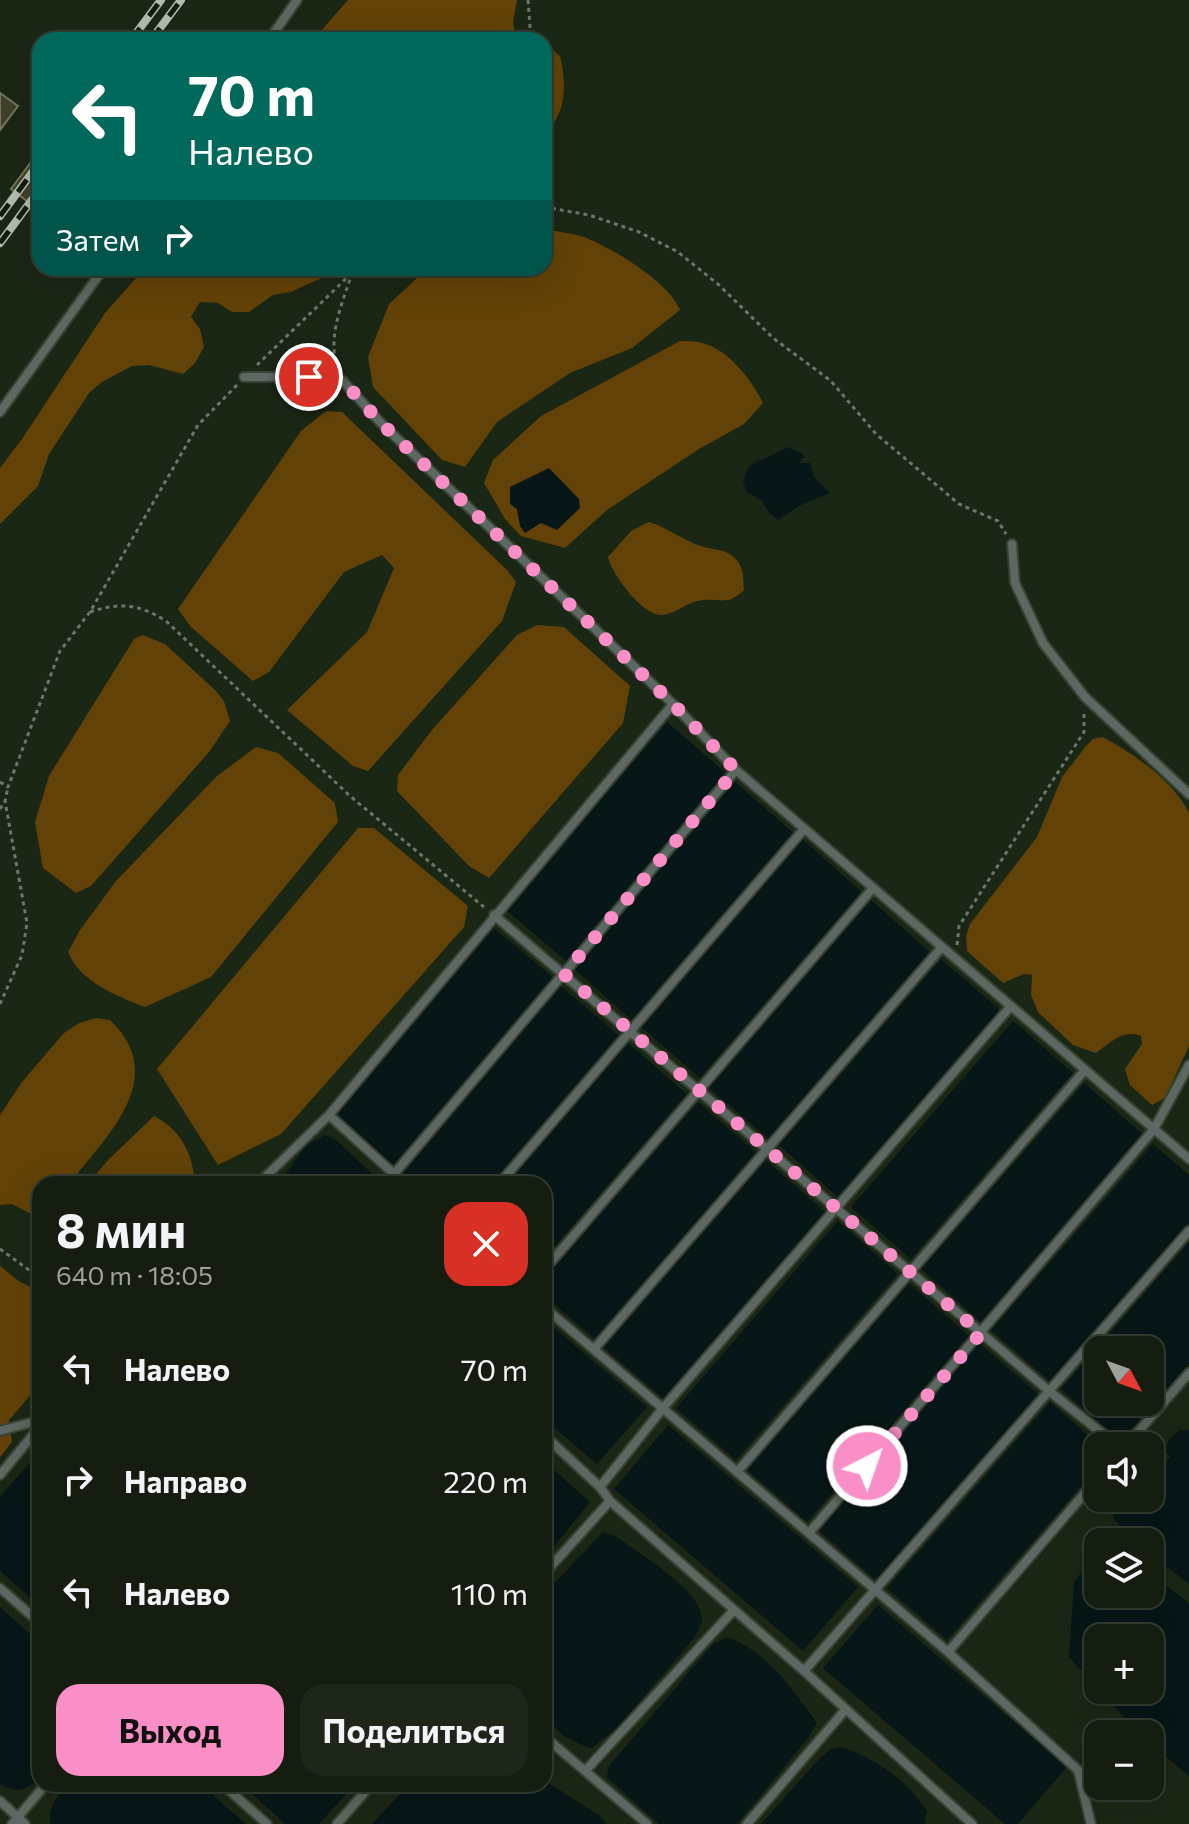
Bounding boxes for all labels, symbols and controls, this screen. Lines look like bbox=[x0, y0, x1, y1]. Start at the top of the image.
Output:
text: 70 m bbox=[188, 59, 315, 128]
icon: left bbox=[56, 64, 160, 168]
text: Налево bbox=[188, 128, 314, 172]
icon: right bbox=[156, 216, 200, 260]
text: Затем bbox=[56, 220, 140, 257]
pin bbox=[275, 343, 343, 411]
icon: arrive bbox=[287, 355, 331, 399]
text: 8 мин bbox=[56, 1199, 186, 1258]
button: close bbox=[444, 1202, 528, 1286]
text: 640 m · 18:05 bbox=[56, 1259, 213, 1290]
north arrow bbox=[1084, 1336, 1164, 1416]
map controls bbox=[1084, 1336, 1164, 1800]
icon: left bbox=[56, 1346, 100, 1390]
text: Налево bbox=[124, 1350, 230, 1387]
text: 70 m bbox=[461, 1350, 528, 1387]
position arrow bbox=[825, 1424, 909, 1508]
button: sound bbox=[1084, 1432, 1164, 1512]
icon: right bbox=[56, 1458, 100, 1502]
text: Направо bbox=[124, 1462, 247, 1499]
text: 220 m bbox=[443, 1462, 528, 1499]
button: layers bbox=[1084, 1528, 1164, 1608]
icon: left bbox=[56, 1570, 100, 1614]
text: Налево bbox=[124, 1574, 230, 1611]
text: 110 m bbox=[451, 1574, 528, 1611]
button: + bbox=[1084, 1624, 1164, 1704]
button: Выход bbox=[56, 1684, 284, 1776]
button: Поделиться bbox=[300, 1684, 528, 1776]
button: − bbox=[1084, 1720, 1164, 1800]

